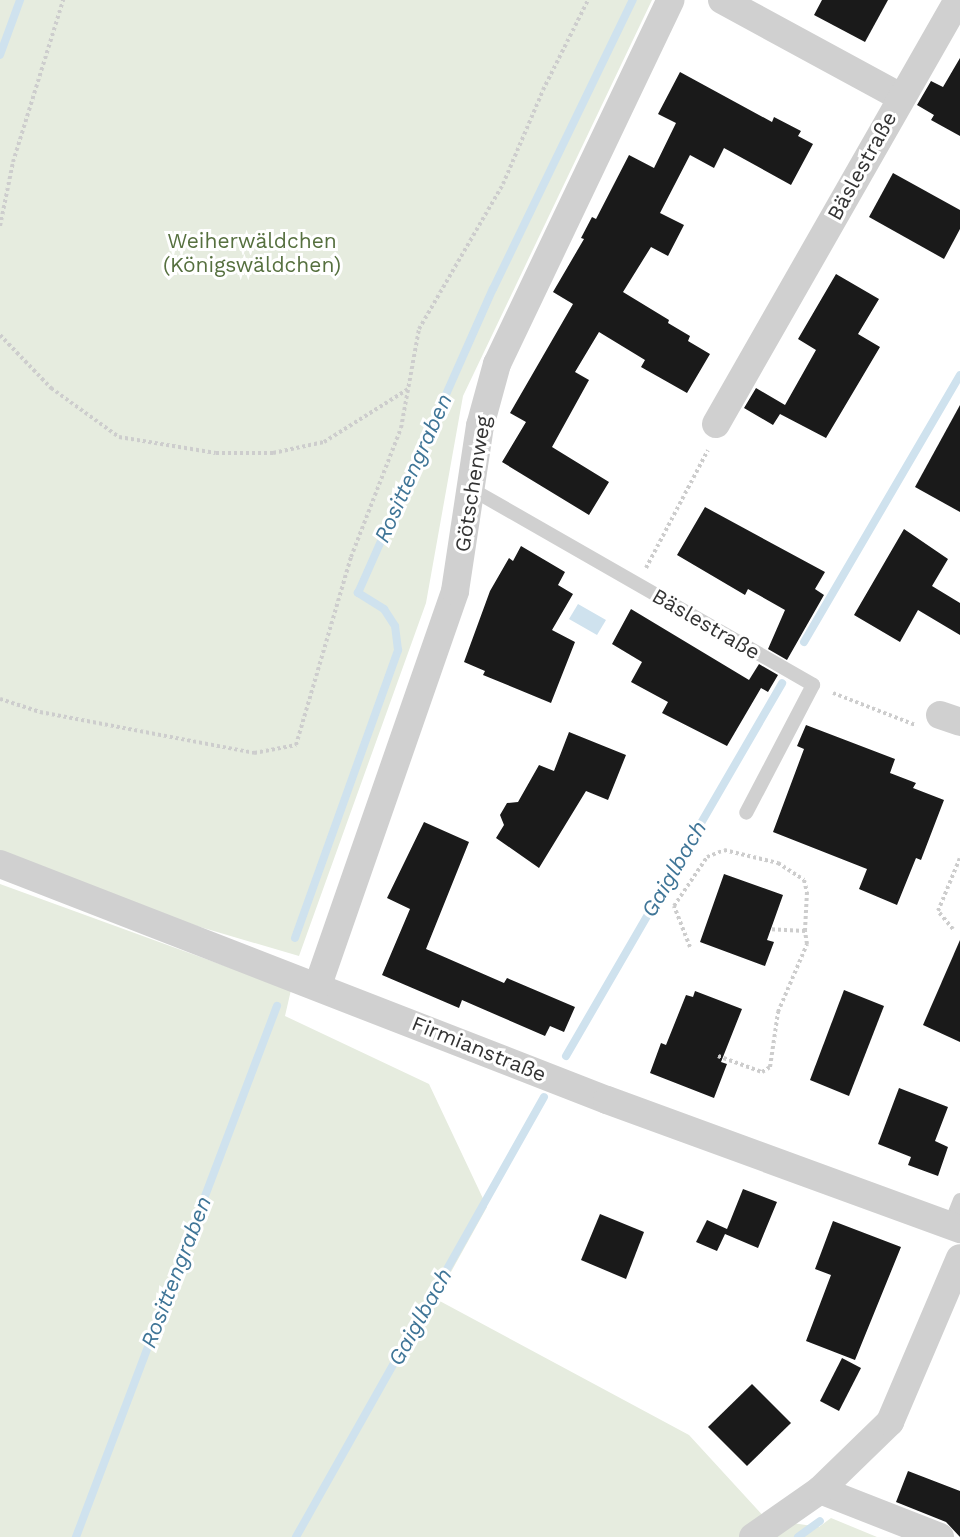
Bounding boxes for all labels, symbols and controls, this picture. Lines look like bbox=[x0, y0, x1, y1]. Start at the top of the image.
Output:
street label: Bäslestraße bbox=[822, 107, 902, 225]
park label: Weiherwäldchen (Königswäldchen) bbox=[163, 228, 341, 278]
water label: Rosittengraben bbox=[368, 389, 458, 547]
street label: Götschenweg bbox=[450, 414, 496, 554]
street label: Bäslestraße bbox=[648, 583, 764, 665]
water label: Gaiglbach bbox=[636, 816, 712, 922]
street label: Firmianstraße bbox=[408, 1011, 550, 1087]
water label: Rosittengraben bbox=[135, 1193, 217, 1351]
water label: Gaiglbach bbox=[382, 1264, 458, 1370]

